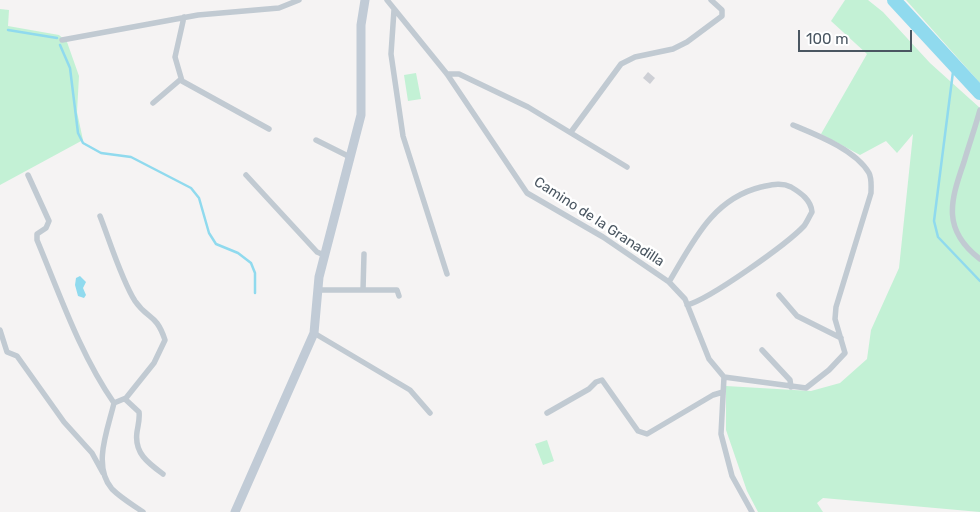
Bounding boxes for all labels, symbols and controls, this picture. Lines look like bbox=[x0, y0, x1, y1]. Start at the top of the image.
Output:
scale bar bbox=[800, 20, 914, 52]
text: 100 m bbox=[806, 30, 848, 48]
street label: Camino de la Granadilla bbox=[531, 174, 667, 270]

